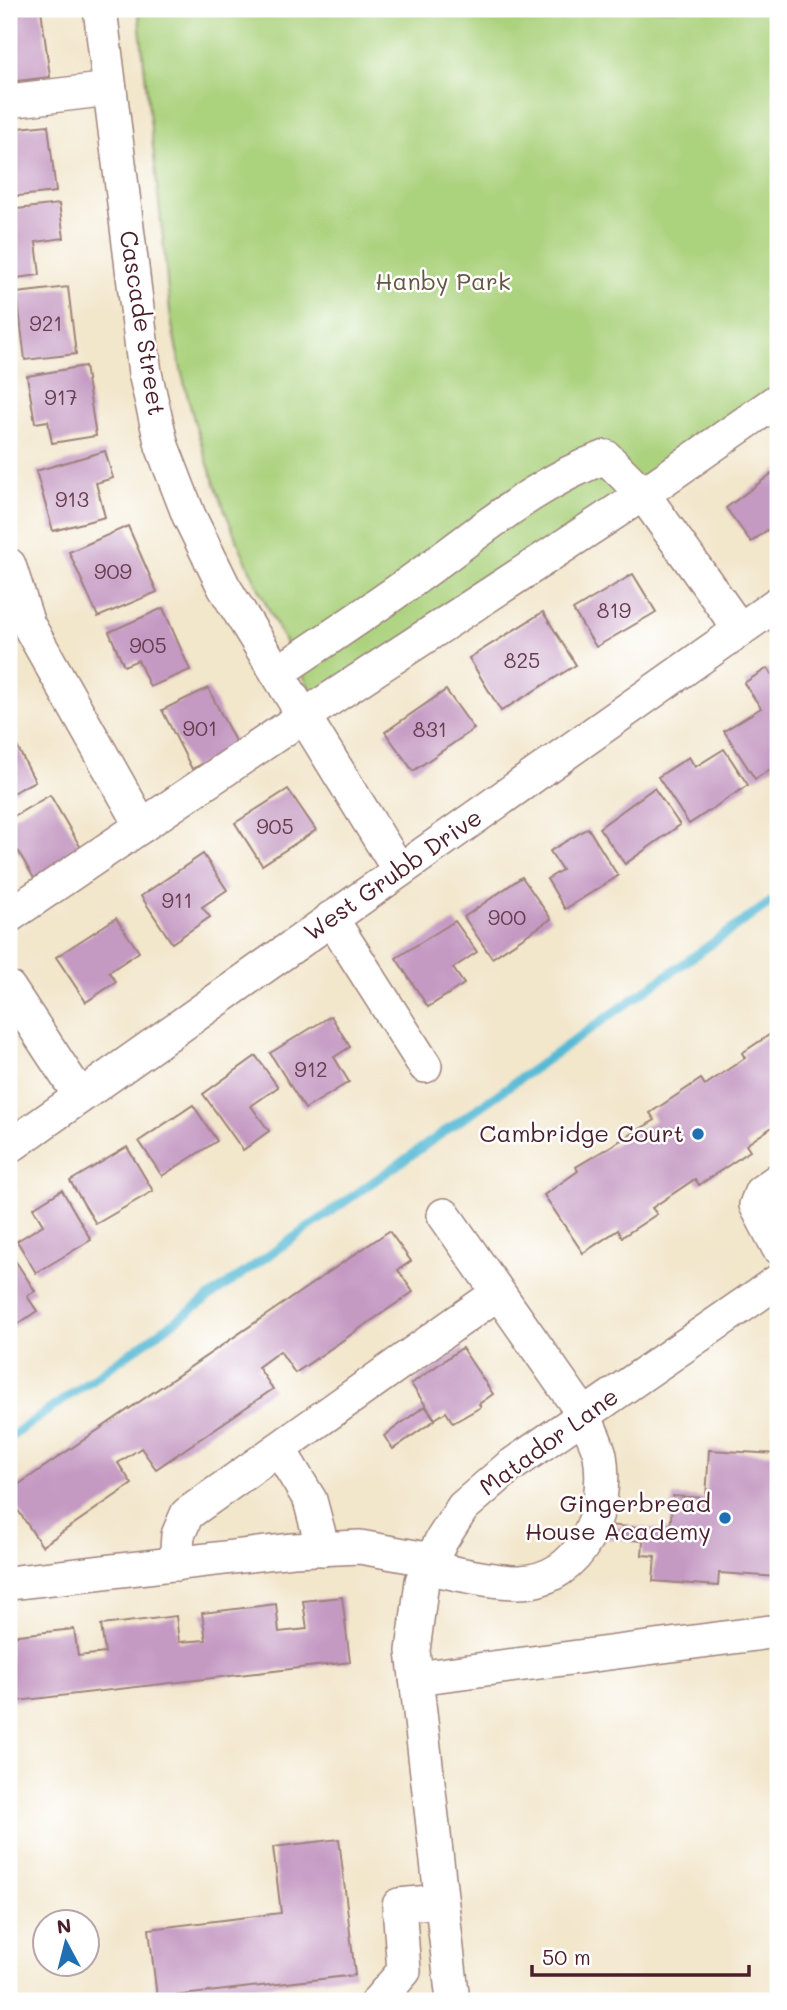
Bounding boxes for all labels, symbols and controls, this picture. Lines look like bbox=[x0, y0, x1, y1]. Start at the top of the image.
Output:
street label: Cascade Street bbox=[114, 228, 173, 418]
park label: Hanby Park bbox=[375, 265, 511, 296]
house number: 921 bbox=[29, 309, 63, 336]
house number: 917 bbox=[44, 383, 78, 410]
house number: 913 bbox=[55, 485, 89, 512]
house number: 909 bbox=[94, 557, 132, 584]
house number: 819 bbox=[597, 596, 631, 623]
house number: 905 bbox=[129, 631, 167, 658]
house number: 825 bbox=[504, 646, 540, 673]
house number: 901 bbox=[183, 714, 217, 741]
house number: 831 bbox=[413, 715, 447, 742]
street label: West Grubb Drive bbox=[297, 801, 487, 947]
house number: 905 bbox=[256, 812, 294, 839]
house number: 911 bbox=[161, 886, 193, 913]
house number: 900 bbox=[488, 903, 526, 930]
house number: 912 bbox=[294, 1055, 328, 1082]
place label: Cambridge Court bbox=[479, 1117, 684, 1148]
marker: Cambridge Court bbox=[690, 1126, 706, 1142]
street label: Matador Lane bbox=[472, 1380, 624, 1502]
place label: Gingerbread House Academy bbox=[525, 1487, 711, 1546]
marker: Gingerbread House Academy bbox=[717, 1510, 733, 1526]
north arrow bbox=[32, 1909, 102, 1979]
text: N bbox=[55, 1912, 73, 1939]
scale bar bbox=[532, 1933, 748, 1977]
text: 50 m bbox=[542, 1943, 591, 1970]

